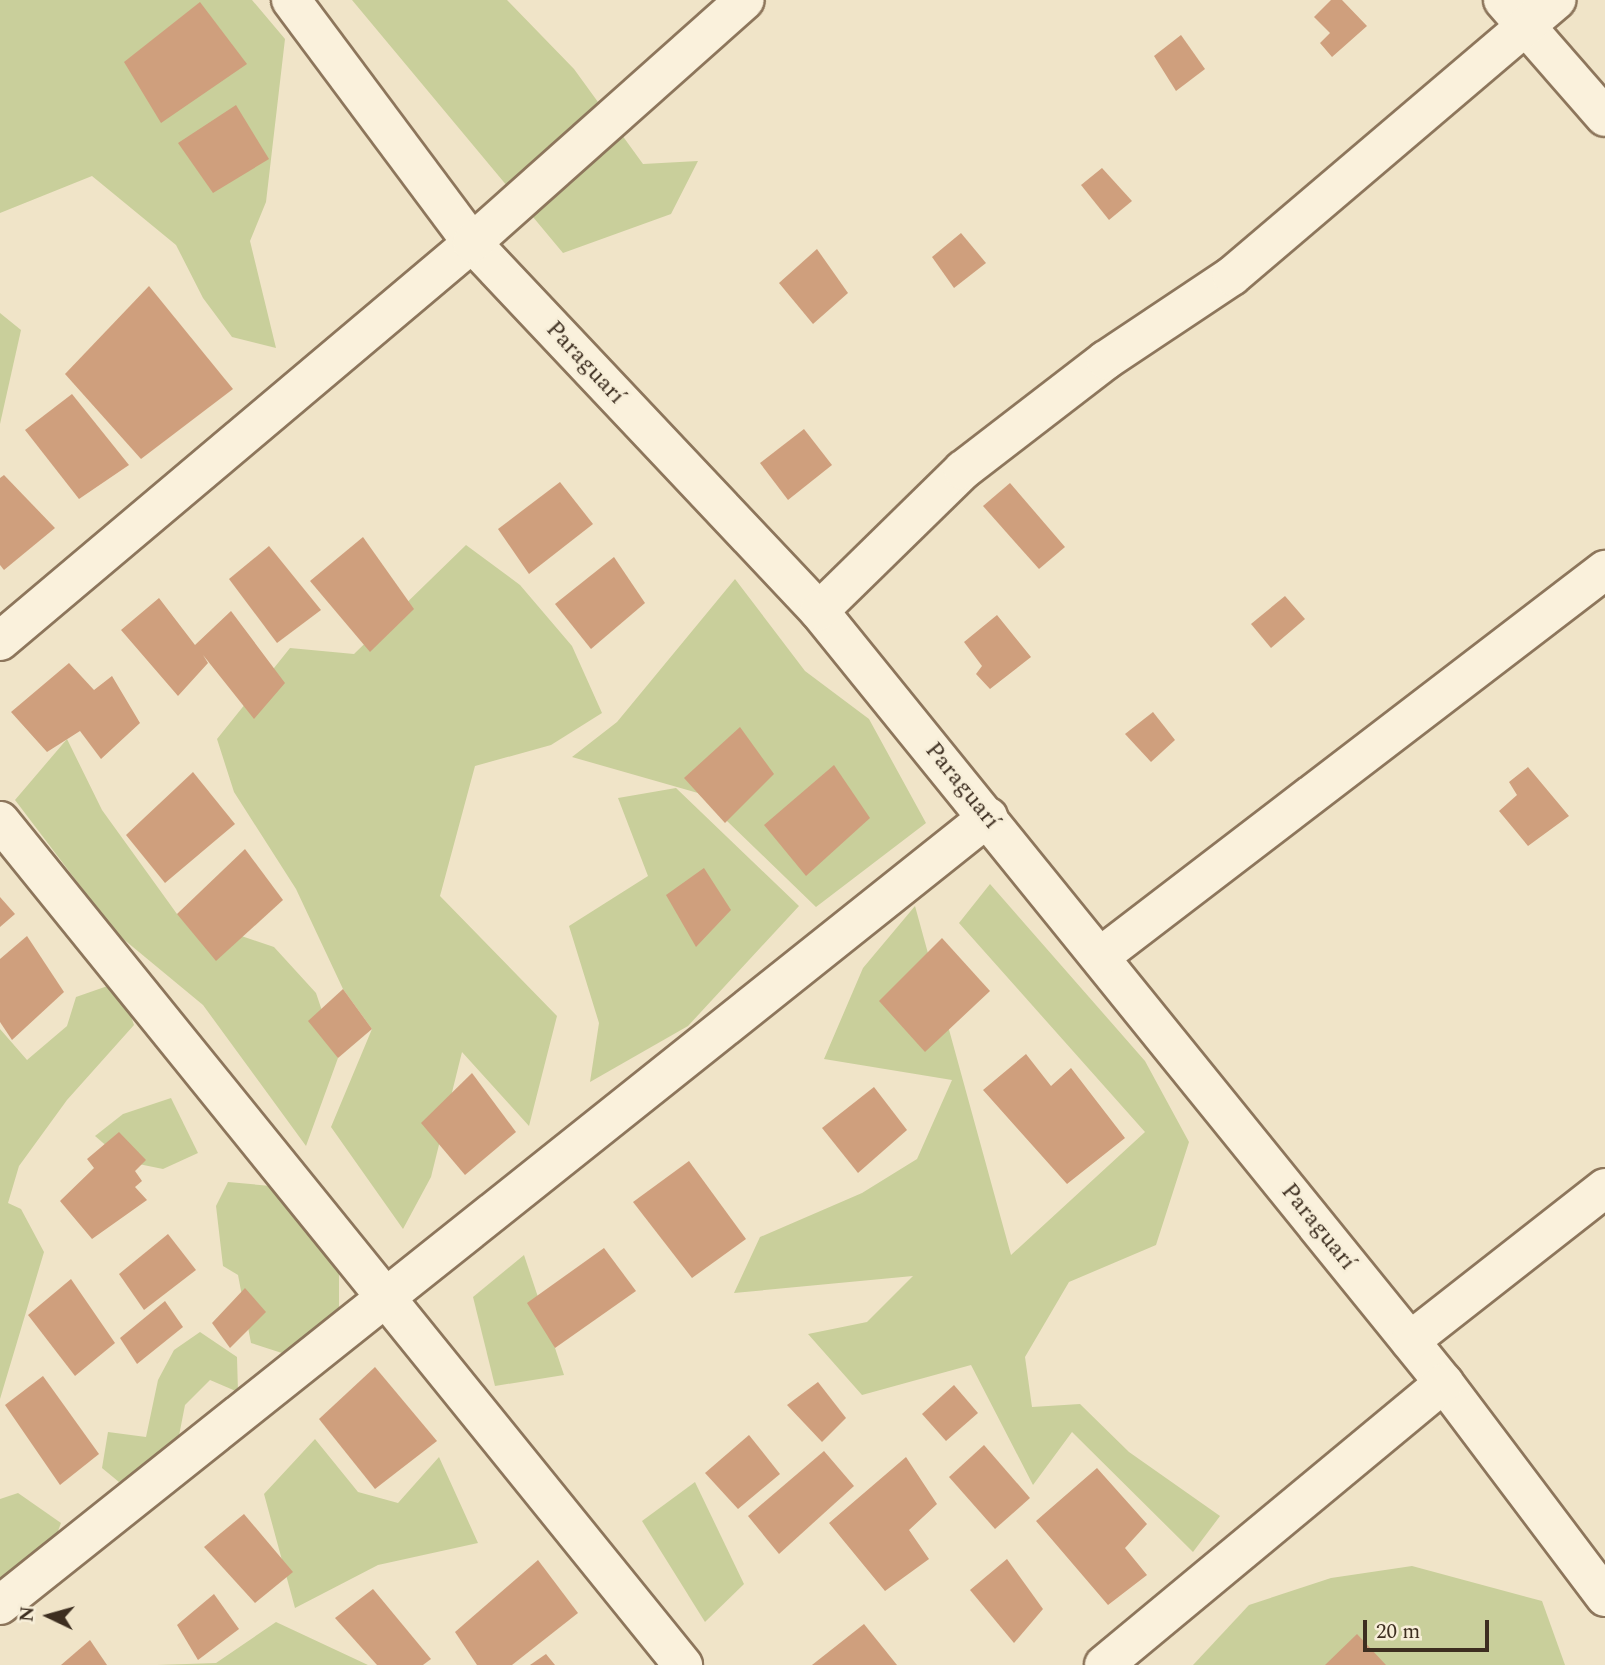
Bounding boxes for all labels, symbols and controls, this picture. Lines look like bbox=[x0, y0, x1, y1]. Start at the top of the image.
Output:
street label: Paraguarí bbox=[539, 315, 631, 411]
street label: Paraguarí bbox=[918, 737, 1006, 835]
street label: Paraguarí bbox=[1274, 1178, 1362, 1276]
north arrow bbox=[14, 1581, 84, 1651]
text: N bbox=[12, 1605, 43, 1623]
scale bar bbox=[1367, 1606, 1493, 1650]
text: 20 m bbox=[1376, 1616, 1420, 1648]

